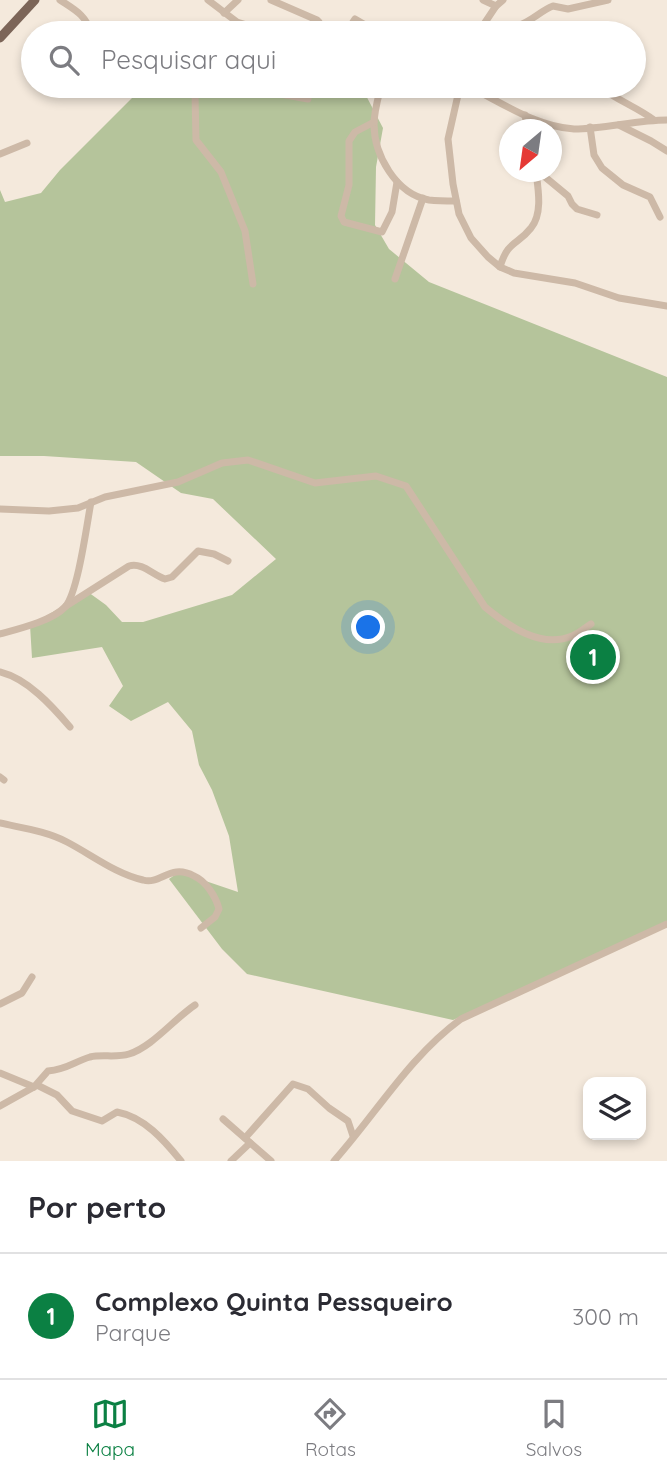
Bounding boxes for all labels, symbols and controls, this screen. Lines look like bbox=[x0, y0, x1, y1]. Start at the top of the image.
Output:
search box bbox=[21, 21, 646, 98]
icon: search bbox=[45, 41, 83, 79]
text: Pesquisar aqui bbox=[101, 43, 276, 76]
north arrow bbox=[499, 119, 562, 182]
your location bbox=[351, 610, 385, 644]
pin: 1 bbox=[570, 631, 616, 683]
map controls bbox=[583, 1077, 646, 1140]
button: layers bbox=[583, 1077, 646, 1140]
text: Por perto bbox=[28, 1188, 166, 1226]
text: Complexo Quinta Pessqueiro bbox=[95, 1285, 453, 1318]
text: 1 bbox=[47, 1302, 55, 1331]
text: 300 m bbox=[572, 1302, 639, 1331]
text: Parque bbox=[95, 1318, 171, 1347]
tab: Mapa bbox=[85, 1395, 135, 1461]
tab: Rotas bbox=[305, 1395, 356, 1461]
tab: Salvos bbox=[526, 1395, 582, 1461]

